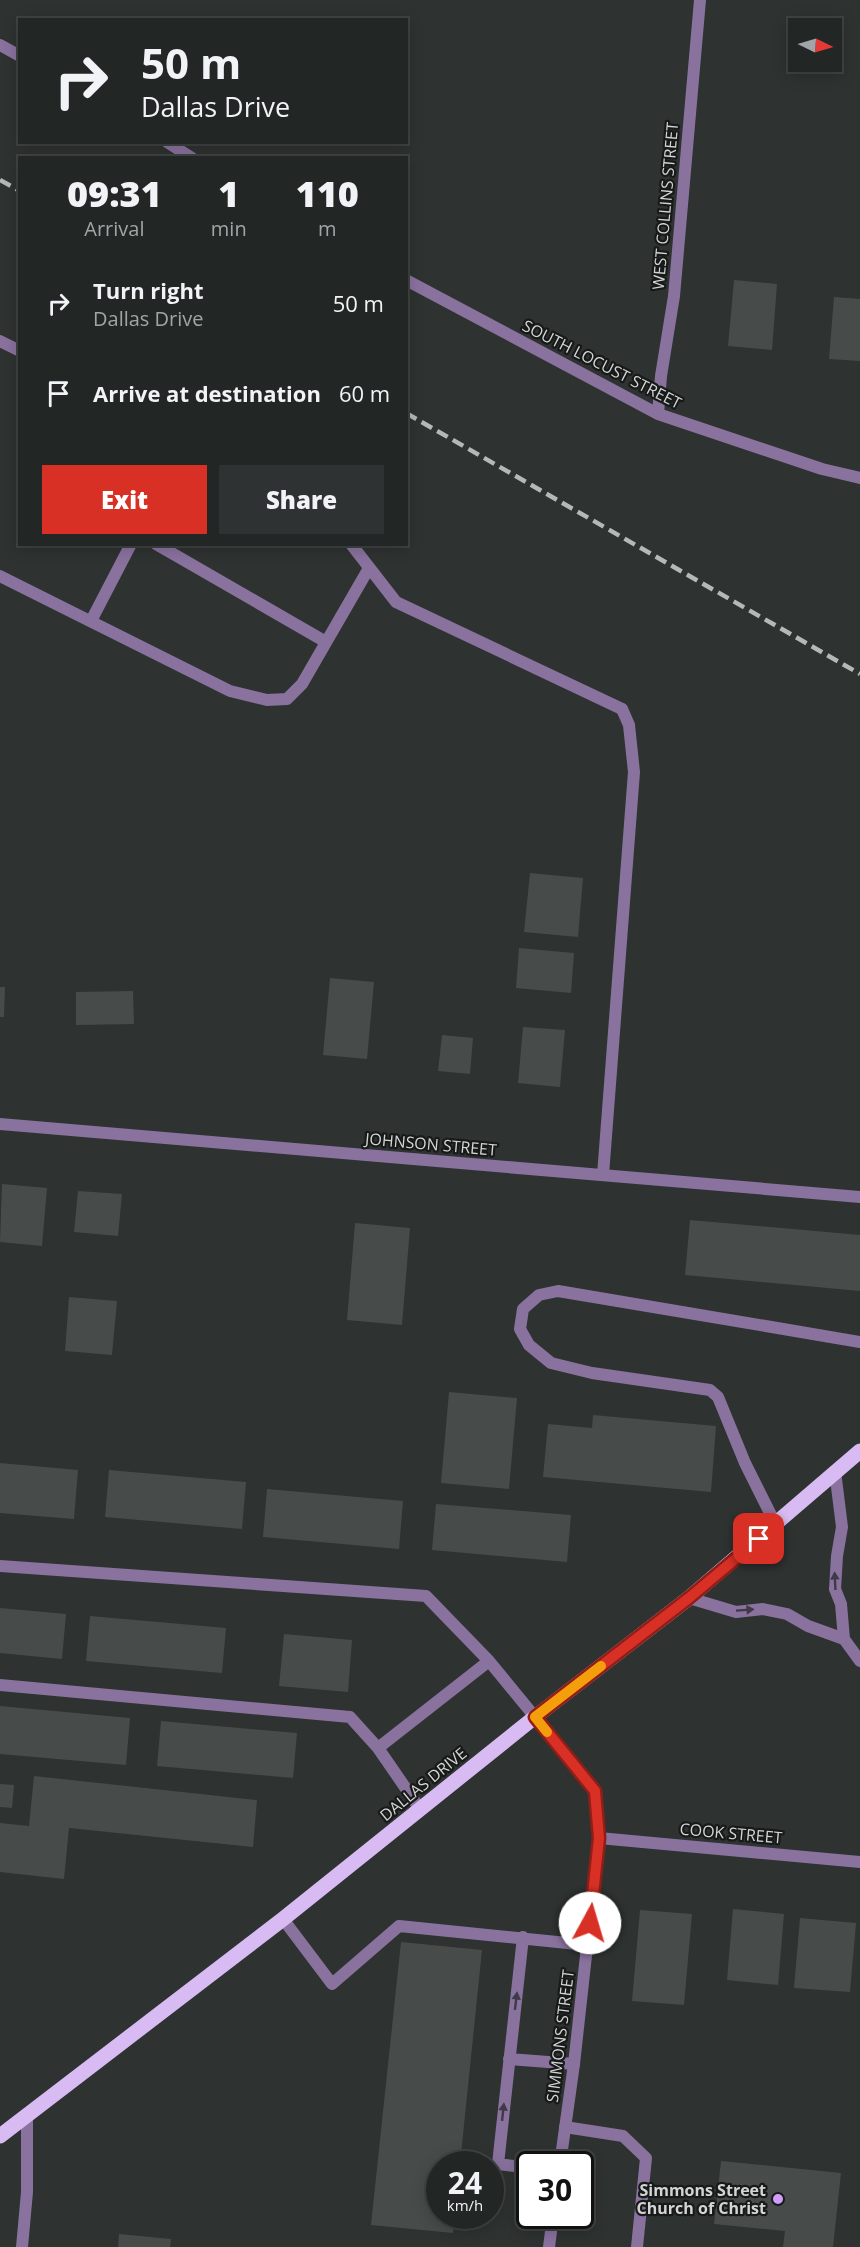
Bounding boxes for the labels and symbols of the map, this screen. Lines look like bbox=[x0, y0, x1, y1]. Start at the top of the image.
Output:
north arrow bbox=[788, 18, 842, 72]
street label: WEST COLLINS STREET bbox=[647, 121, 683, 291]
street label: SOUTH LOCUST STREET bbox=[519, 314, 686, 414]
street label: JOHNSON STREET bbox=[362, 1127, 498, 1161]
pin bbox=[733, 1513, 784, 1564]
one-way arrow bbox=[831, 1572, 840, 1591]
one-way arrow bbox=[736, 1606, 755, 1615]
street label: DALLAS DRIVE bbox=[375, 1742, 471, 1826]
street label: COOK STREET bbox=[679, 1818, 783, 1848]
position arrow bbox=[558, 1891, 622, 1955]
street label: SIMMONS STREET bbox=[541, 1968, 579, 2104]
one-way arrow bbox=[511, 1991, 520, 2010]
one-way arrow bbox=[498, 2102, 508, 2121]
speed limit sign: 30 bbox=[516, 2151, 594, 2229]
place label: Simmons Street Church of Christ bbox=[637, 2179, 766, 2219]
marker: Simmons Street Church of Christ bbox=[771, 2192, 785, 2206]

